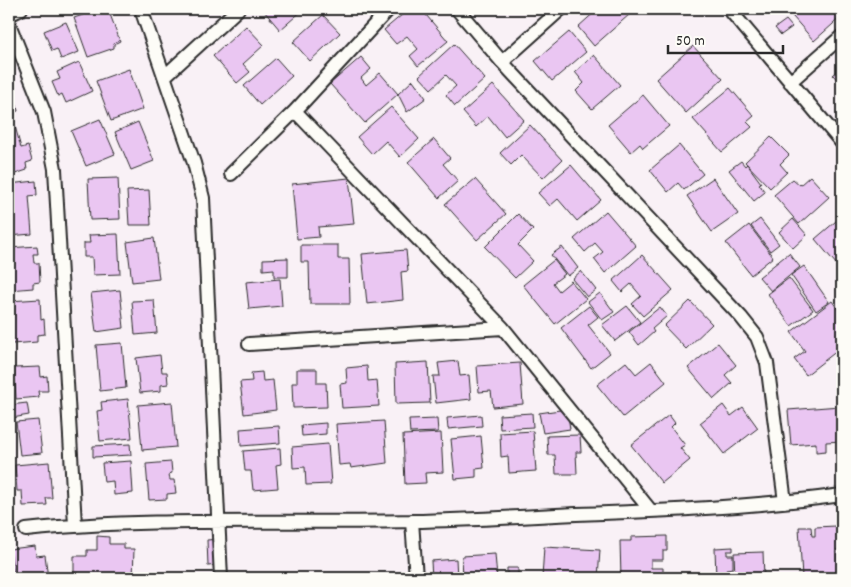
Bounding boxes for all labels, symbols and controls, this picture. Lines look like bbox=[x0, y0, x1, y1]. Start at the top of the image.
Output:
scale bar bbox=[668, 22, 784, 54]
text: 50 m bbox=[676, 31, 705, 53]

